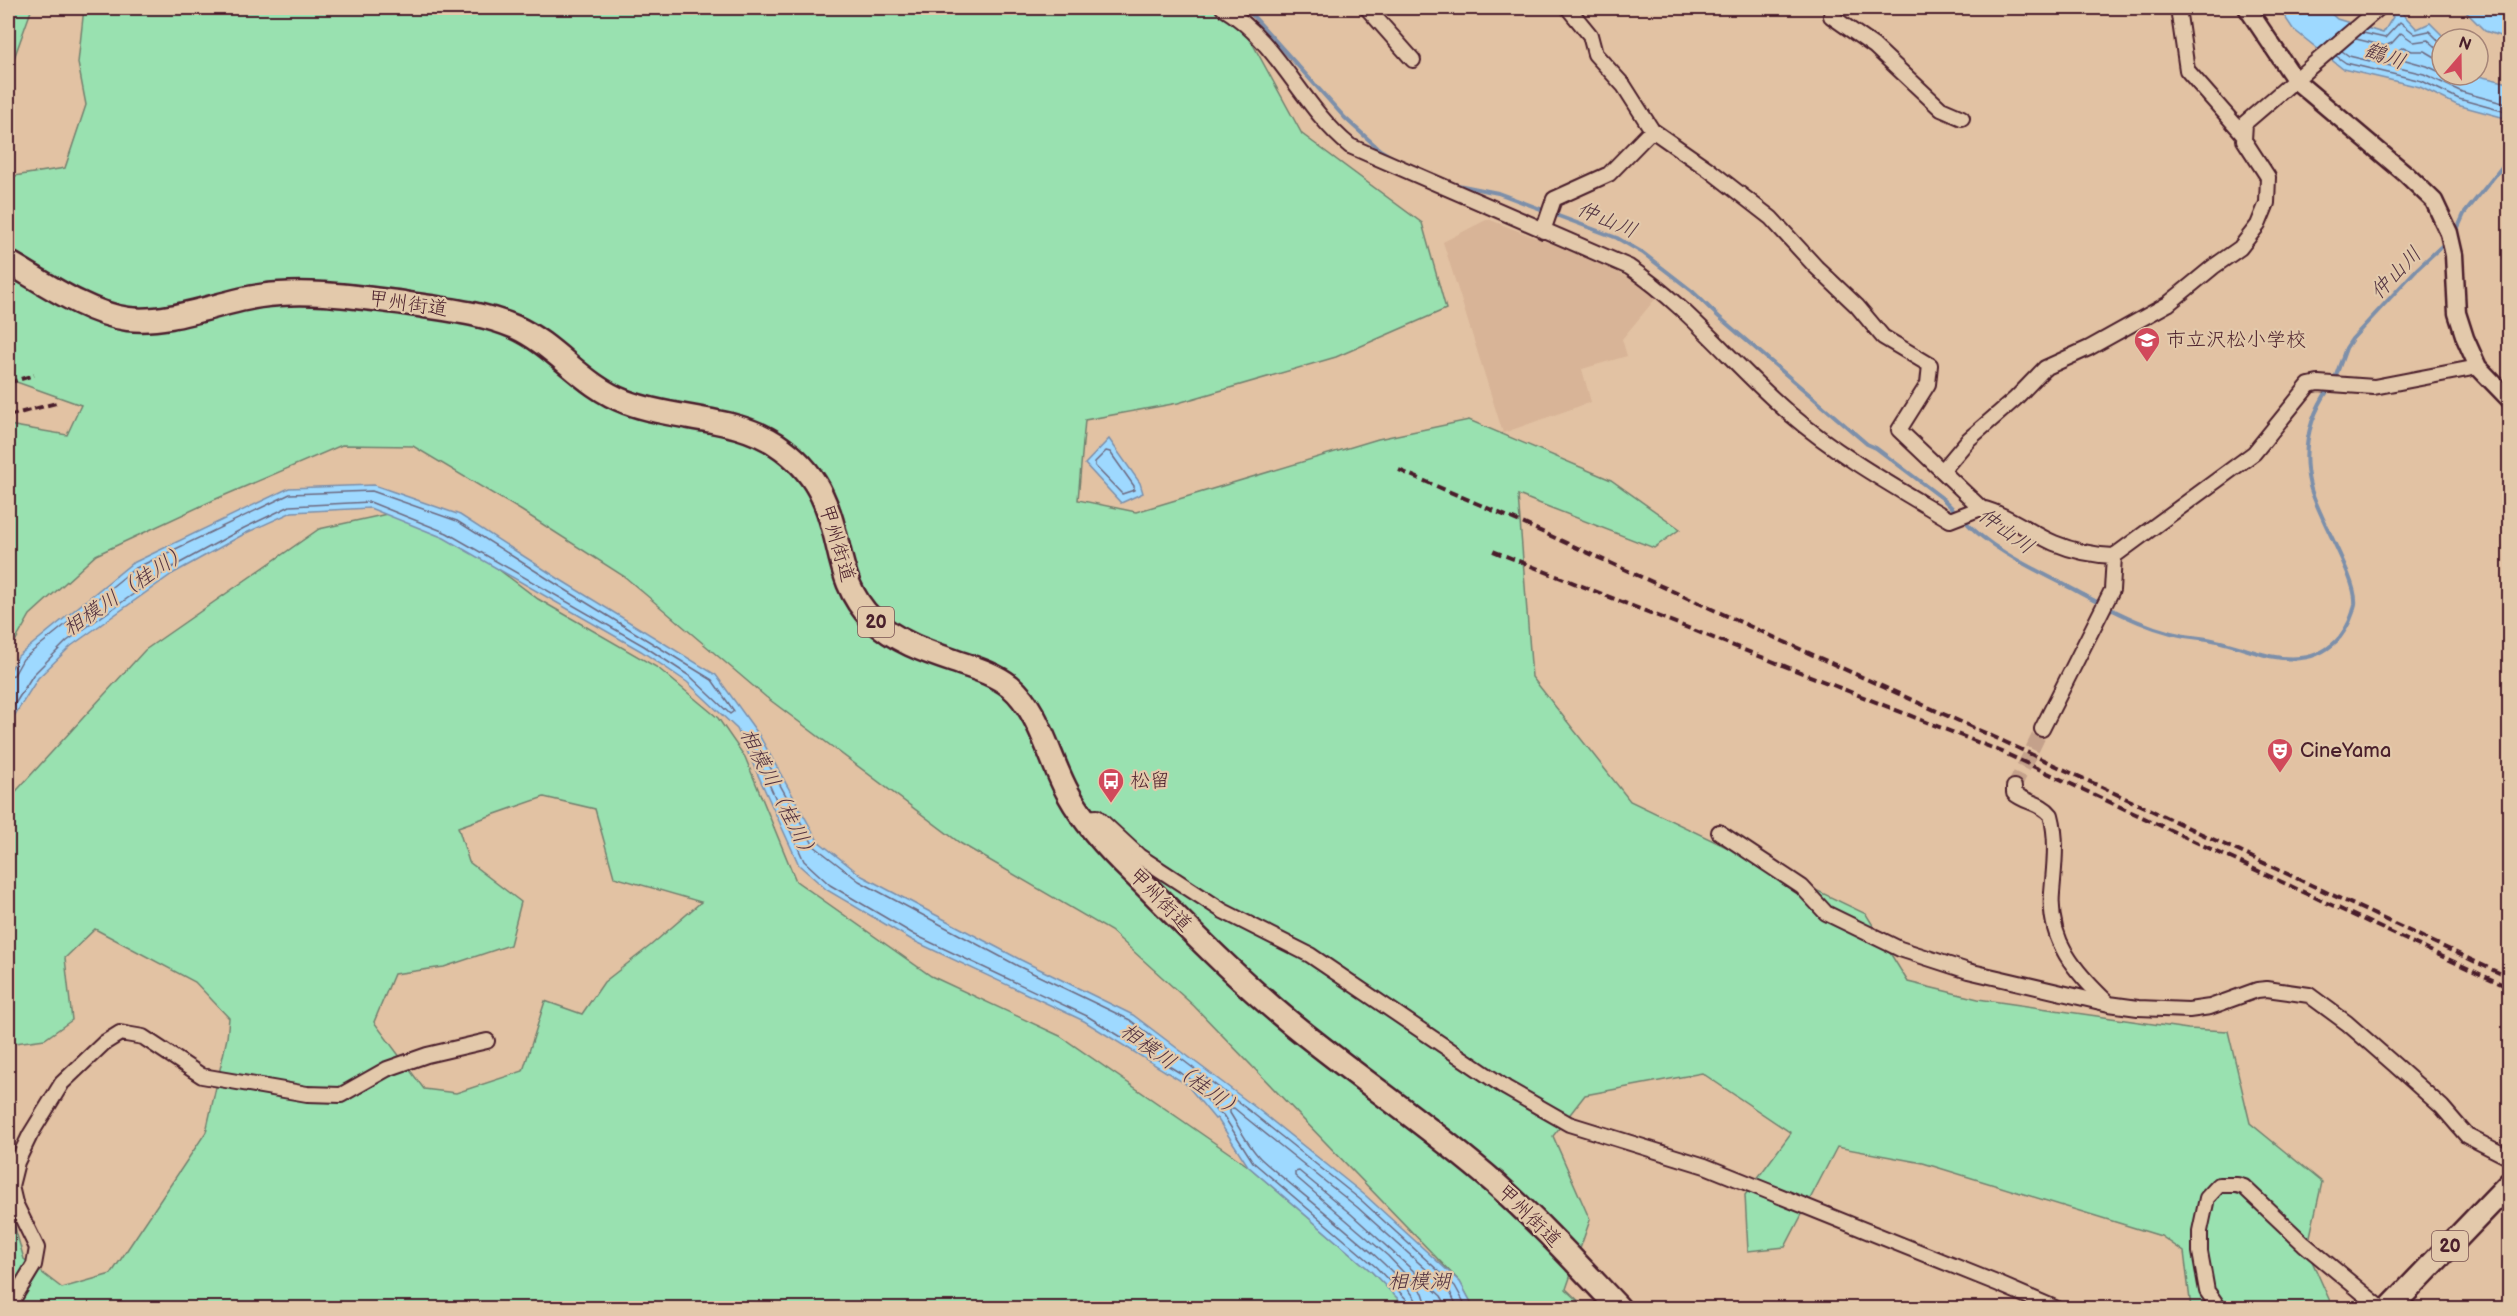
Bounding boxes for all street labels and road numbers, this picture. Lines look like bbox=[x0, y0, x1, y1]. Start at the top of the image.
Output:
street label: 甲州街道 bbox=[367, 287, 449, 321]
street label: 甲州街道 bbox=[814, 501, 860, 585]
road number: 20 bbox=[858, 607, 894, 637]
street label: 甲州街道 bbox=[1123, 863, 1197, 937]
street label: 甲州街道 bbox=[1492, 1180, 1566, 1252]
road number: 20 bbox=[2432, 1231, 2468, 1261]

